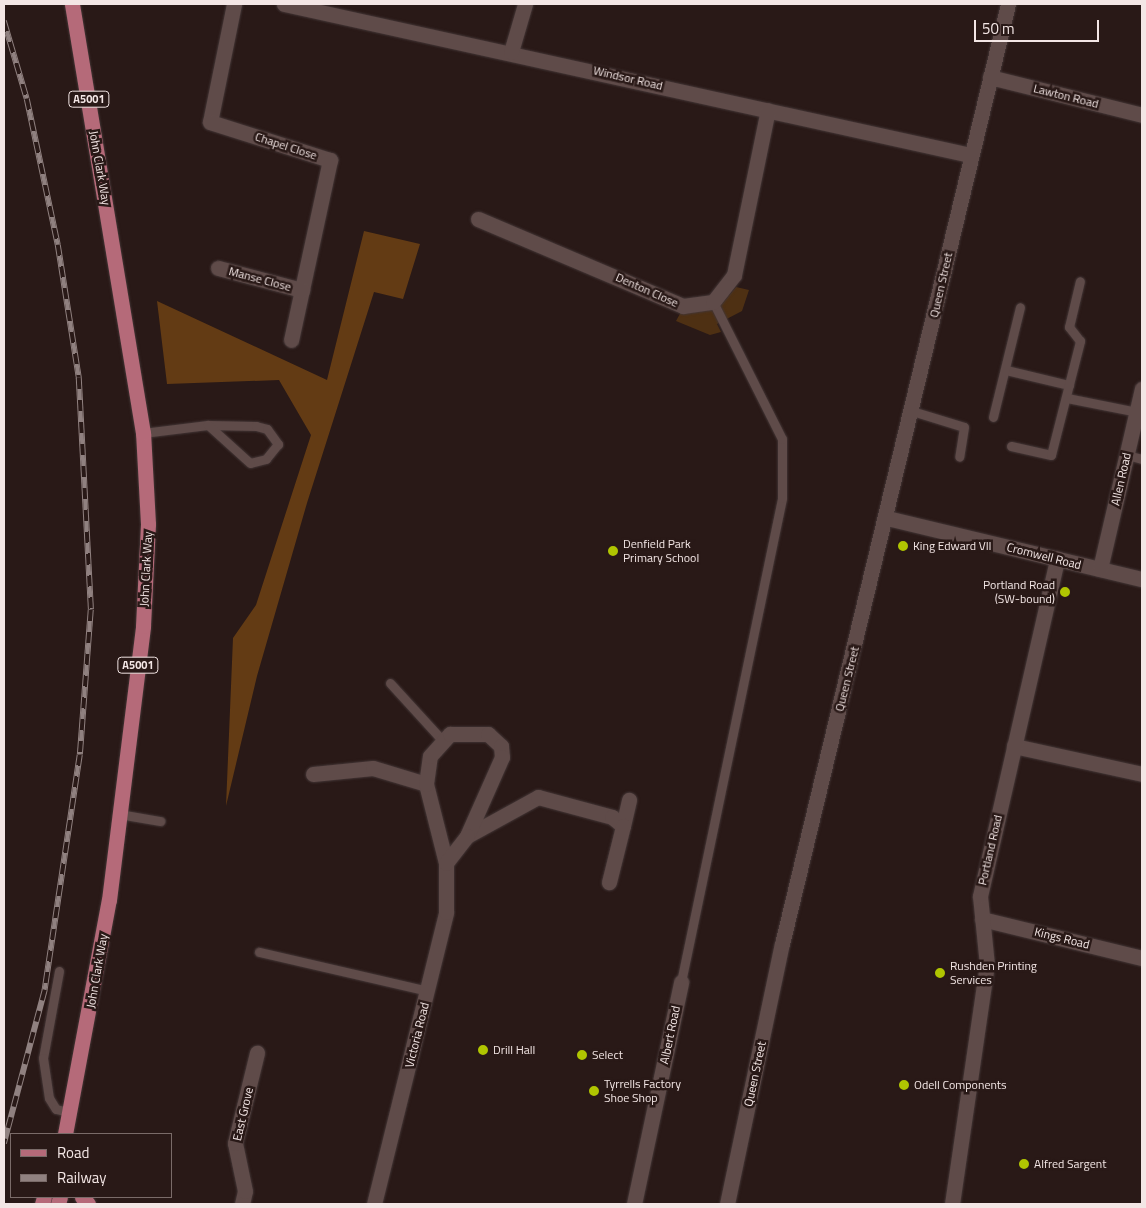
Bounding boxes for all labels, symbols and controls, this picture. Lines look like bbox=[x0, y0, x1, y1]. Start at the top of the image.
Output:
scale bar bbox=[976, 10, 1101, 42]
text: 50 m bbox=[982, 17, 1015, 40]
street label: Windsor Road bbox=[592, 63, 664, 93]
street label: Lawton Road bbox=[1032, 81, 1100, 111]
road number: A5001 bbox=[68, 90, 110, 108]
street label: Chapel Close bbox=[253, 129, 319, 163]
street label: John Clark Way bbox=[86, 130, 114, 206]
street label: Queen Street bbox=[927, 251, 955, 319]
street label: Manse Close bbox=[227, 264, 293, 294]
street label: Denton Close bbox=[613, 270, 681, 310]
street label: Allen Road bbox=[1108, 451, 1134, 507]
street label: John Clark Way bbox=[137, 531, 155, 607]
place label: Denfield Park Primary School bbox=[623, 537, 699, 565]
place label: King Edward VII bbox=[913, 539, 992, 553]
marker: King Edward VII bbox=[897, 540, 909, 552]
street label: Cromwell Road bbox=[1005, 540, 1083, 572]
marker: Denfield Park Primary School bbox=[607, 545, 619, 557]
place label: Portland Road (SW-bound) bbox=[983, 578, 1055, 606]
marker: Portland Road (SW-bound) bbox=[1059, 586, 1071, 598]
street label: Queen Street bbox=[832, 645, 862, 713]
road number: A5001 bbox=[117, 656, 159, 674]
street label: Portland Road bbox=[975, 813, 1005, 887]
street label: Kings Road bbox=[1033, 924, 1091, 952]
street label: John Clark Way bbox=[83, 933, 111, 1009]
place label: Rushden Printing Services bbox=[950, 959, 1037, 987]
marker: Rushden Printing Services bbox=[934, 967, 946, 979]
street label: Victoria Road bbox=[402, 1001, 432, 1069]
street label: Albert Road bbox=[657, 1005, 683, 1065]
street label: Queen Street bbox=[741, 1040, 769, 1108]
place label: Drill Hall bbox=[493, 1043, 535, 1057]
marker: Drill Hall bbox=[477, 1044, 489, 1056]
place label: Select bbox=[592, 1048, 623, 1062]
marker: Select bbox=[576, 1049, 588, 1061]
place label: Tyrrells Factory Shoe Shop bbox=[604, 1077, 681, 1105]
place label: Odell Components bbox=[914, 1078, 1007, 1092]
marker: Odell Components bbox=[898, 1079, 910, 1091]
marker: Tyrrells Factory Shoe Shop bbox=[588, 1085, 600, 1097]
street label: East Grove bbox=[230, 1086, 256, 1142]
legend bbox=[10, 1133, 172, 1198]
text: Road bbox=[57, 1141, 89, 1164]
place label: Alfred Sargent bbox=[1034, 1157, 1106, 1171]
marker: Alfred Sargent bbox=[1018, 1158, 1030, 1170]
text: Railway bbox=[57, 1166, 107, 1189]

